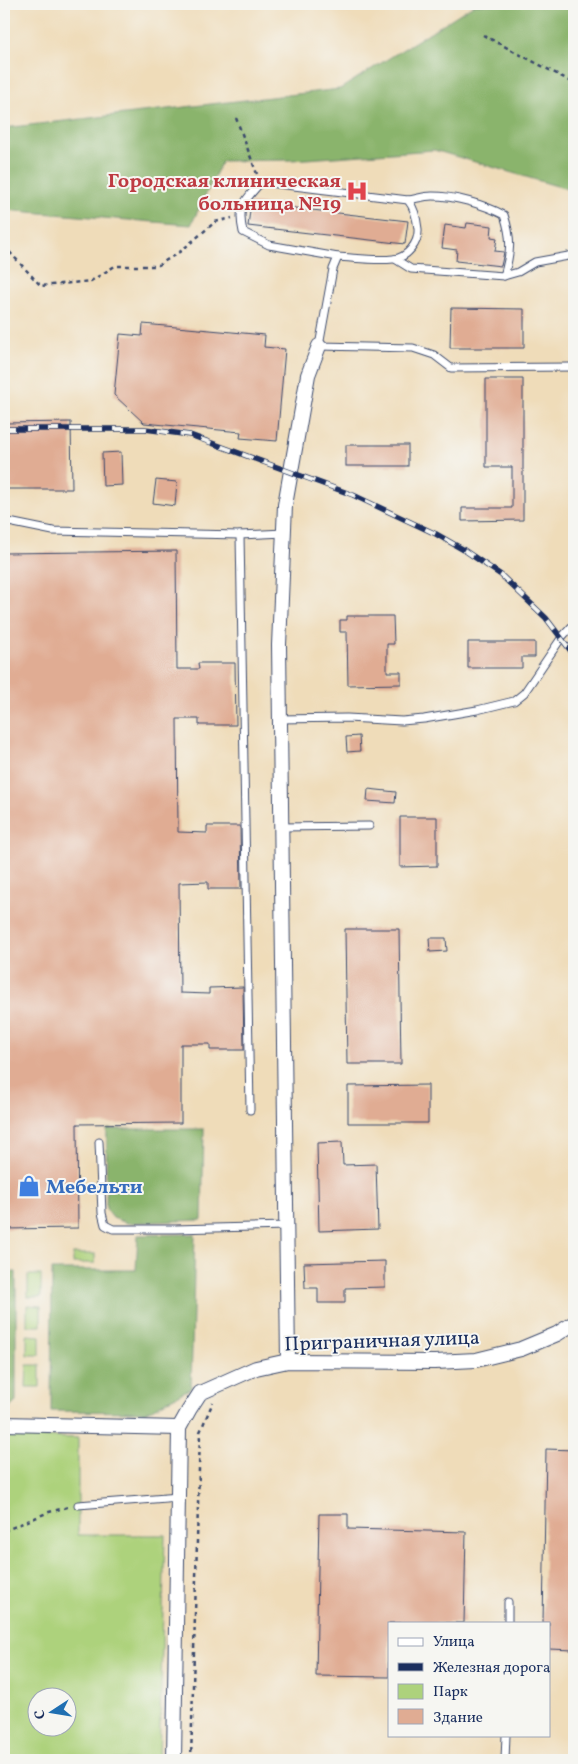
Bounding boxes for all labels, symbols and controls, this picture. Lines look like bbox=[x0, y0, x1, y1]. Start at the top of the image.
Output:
place label: Городская клиническая больница №19 bbox=[108, 168, 341, 219]
hospital icon: Городская клиническая больница №19 bbox=[344, 178, 370, 204]
shop icon: Мебельти bbox=[16, 1173, 42, 1199]
place label: Мебельти bbox=[46, 1174, 143, 1202]
street label: Приграничная улица bbox=[284, 1325, 480, 1359]
legend bbox=[388, 1622, 550, 1736]
text: Улица bbox=[433, 1632, 475, 1653]
text: Железная дорога bbox=[433, 1658, 550, 1679]
text: Парк bbox=[433, 1682, 468, 1703]
north arrow bbox=[28, 1686, 78, 1736]
text: С bbox=[31, 1708, 51, 1721]
text: Здание bbox=[433, 1708, 483, 1729]

